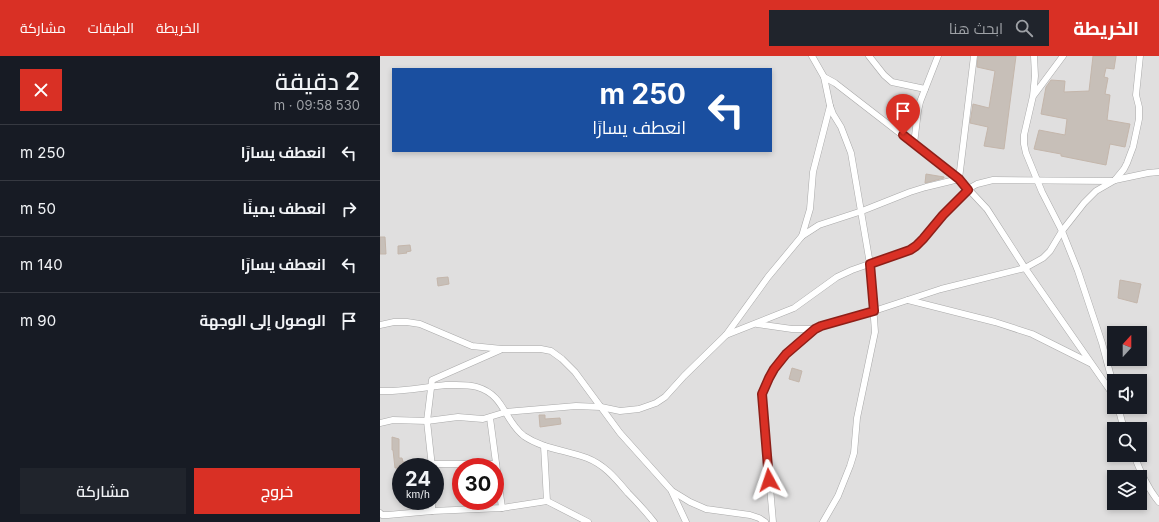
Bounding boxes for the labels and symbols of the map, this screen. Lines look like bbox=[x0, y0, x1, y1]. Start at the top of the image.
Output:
pin bbox=[886, 94, 920, 135]
north arrow bbox=[1107, 326, 1147, 366]
speed limit sign: 30 bbox=[452, 458, 504, 510]
position arrow bbox=[748, 459, 790, 501]

